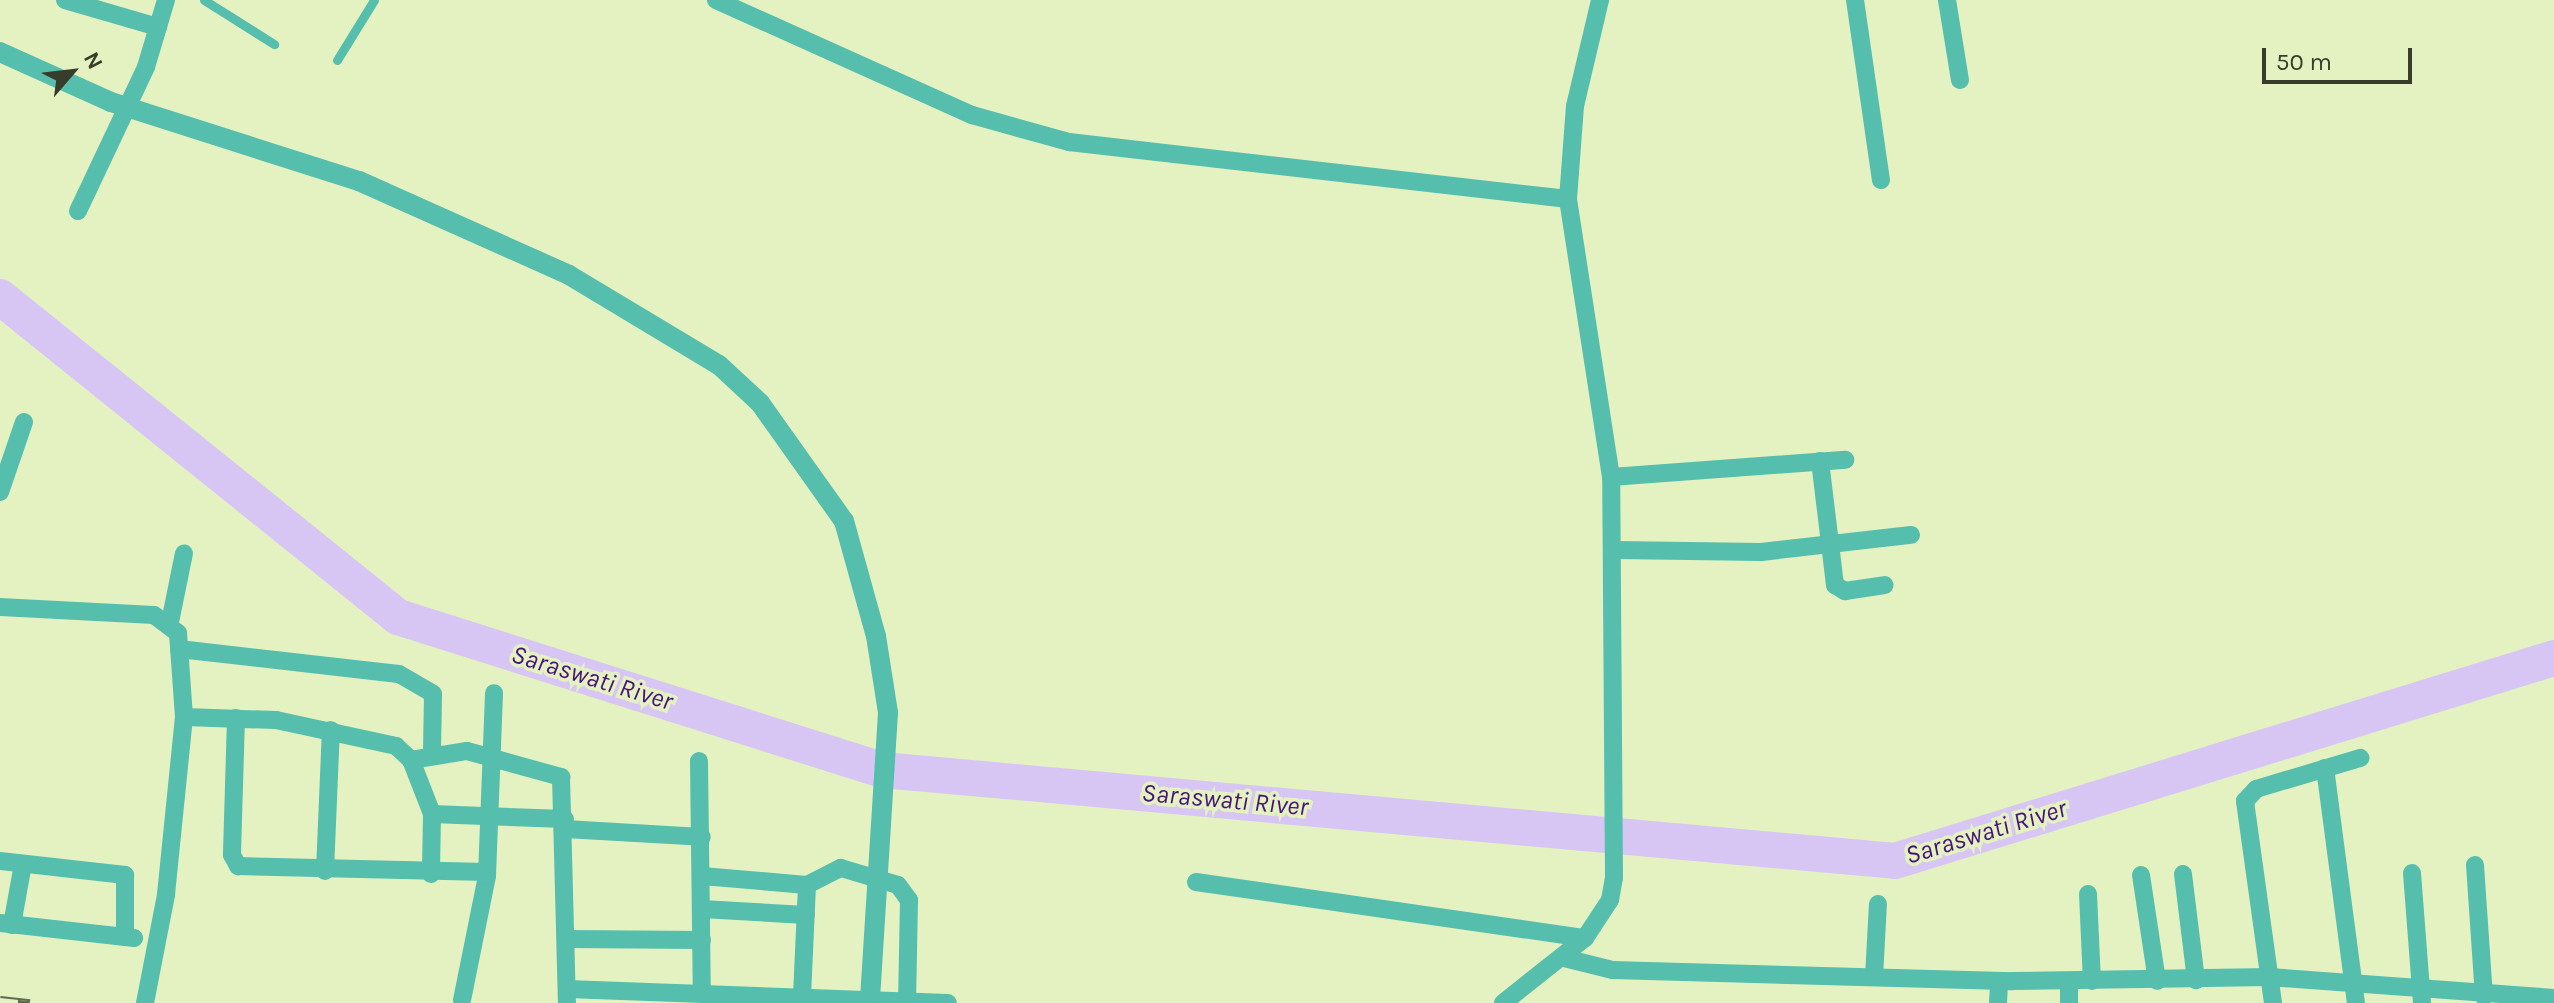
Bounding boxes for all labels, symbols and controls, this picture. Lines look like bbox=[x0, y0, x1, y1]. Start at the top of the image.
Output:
north arrow bbox=[32, 32, 112, 112]
scale bar bbox=[2266, 32, 2416, 82]
text: N bbox=[78, 48, 108, 74]
text: 50 m bbox=[2276, 48, 2332, 76]
water label: Saraswati River bbox=[508, 639, 676, 717]
water label: Saraswati River bbox=[1140, 777, 1310, 823]
water label: Saraswati River bbox=[1902, 793, 2070, 871]

